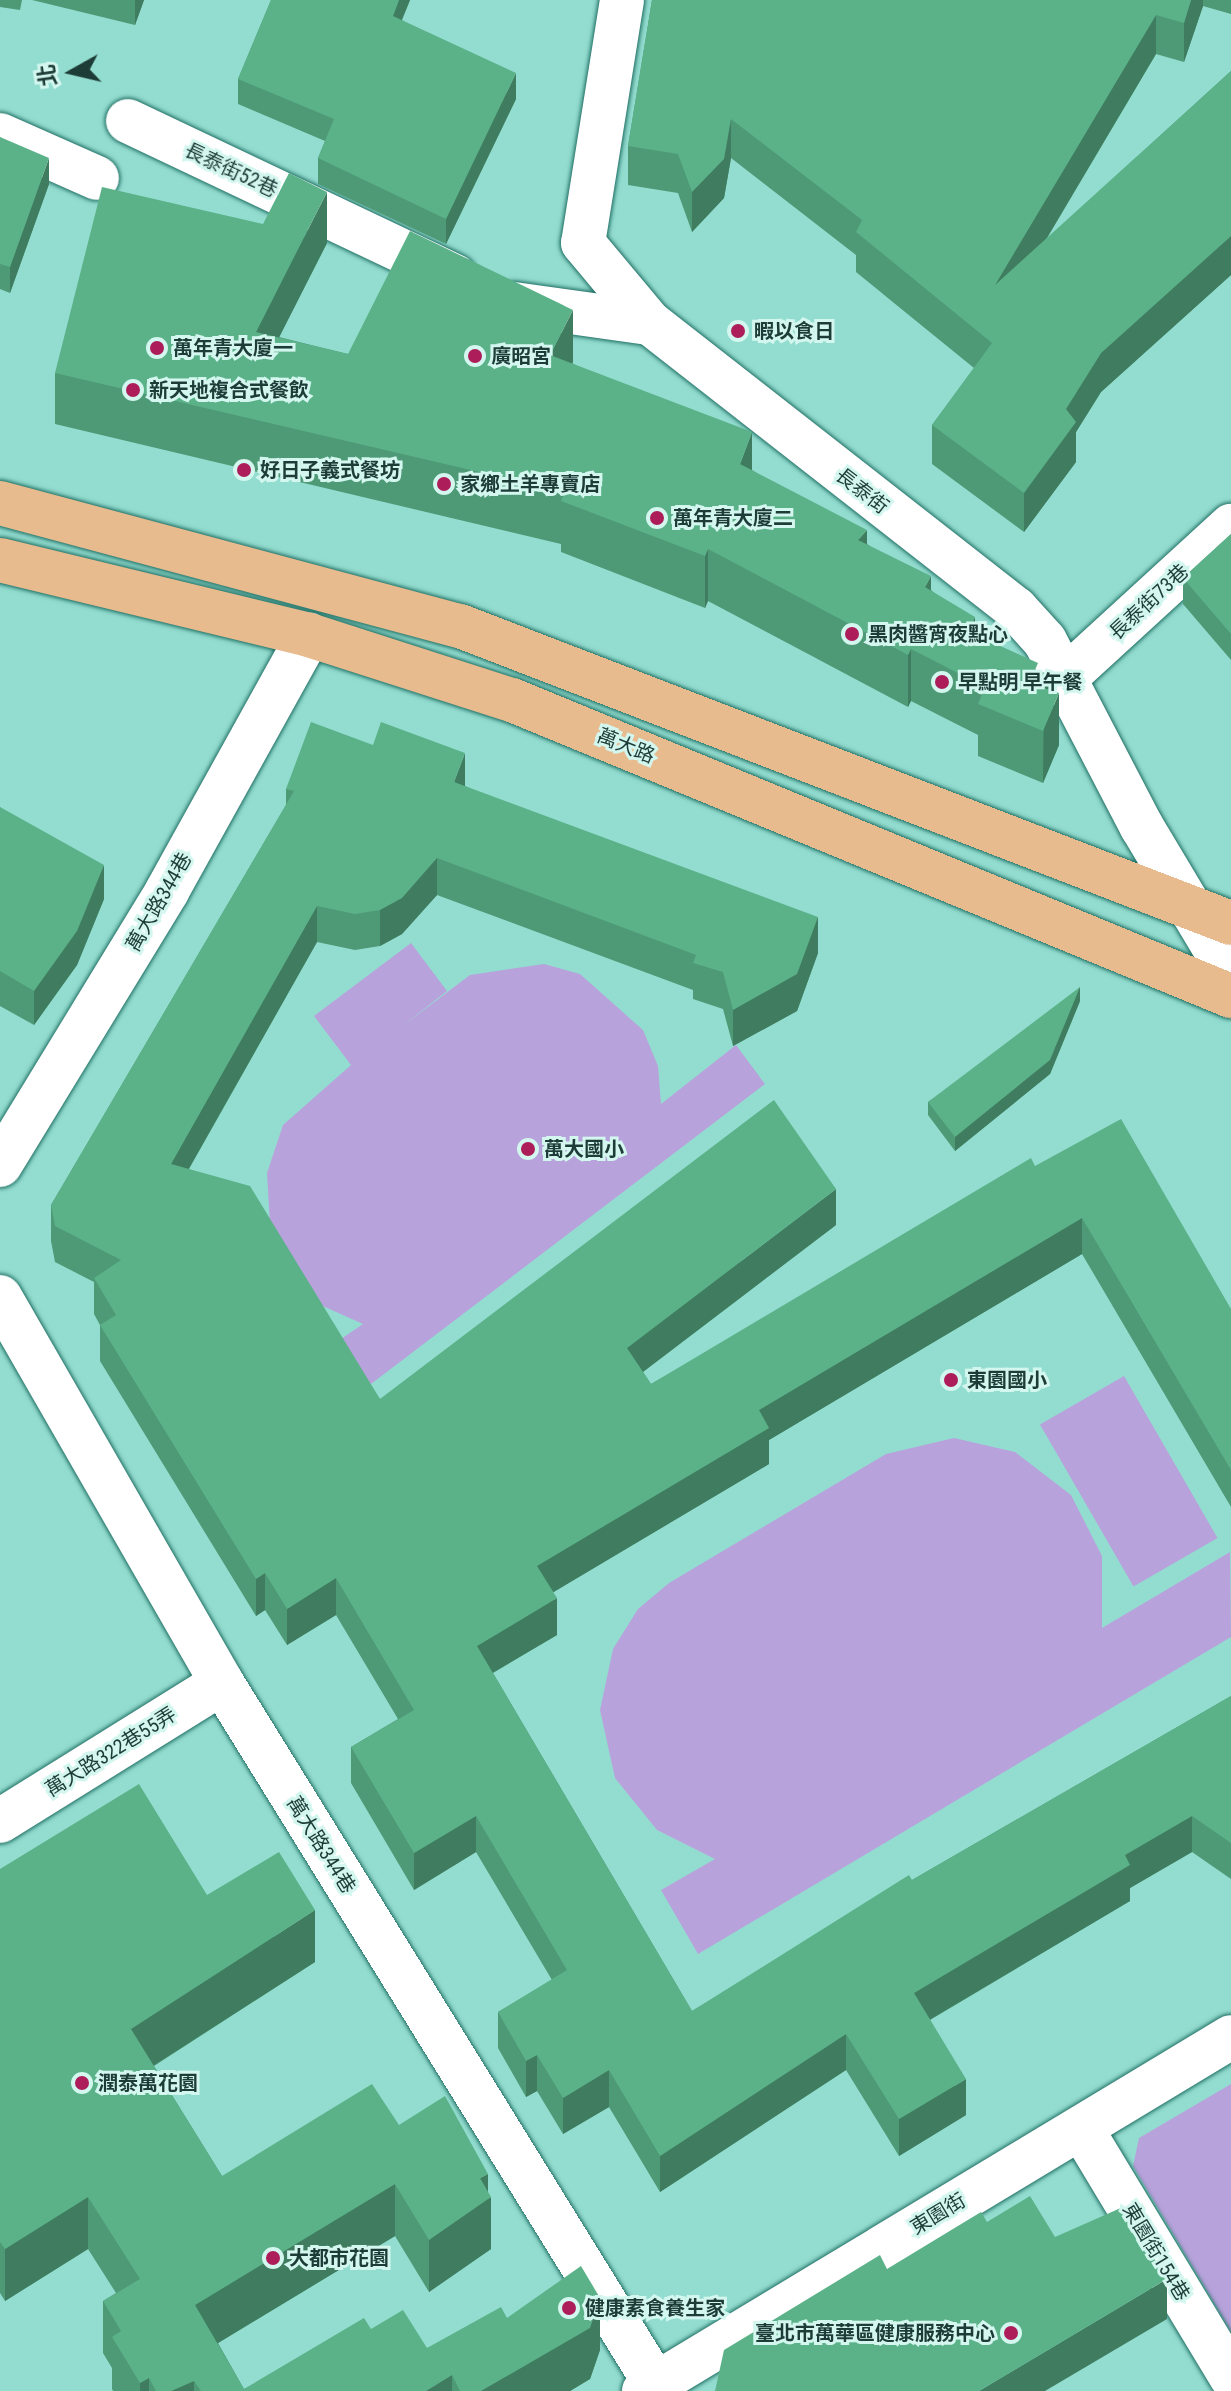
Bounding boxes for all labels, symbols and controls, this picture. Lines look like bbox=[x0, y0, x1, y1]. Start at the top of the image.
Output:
north arrow bbox=[32, 32, 112, 112]
text: 北 bbox=[34, 63, 62, 88]
street label: 長泰街52巷 bbox=[181, 138, 281, 202]
place label: 暇以食日 bbox=[754, 319, 834, 343]
marker: 暇以食日 bbox=[729, 322, 747, 340]
place label: 萬年青大廈一 bbox=[173, 336, 293, 360]
marker: 萬年青大廈一 bbox=[148, 339, 166, 357]
place label: 廣昭宮 bbox=[491, 344, 551, 368]
marker: 廣昭宮 bbox=[466, 347, 484, 365]
place label: 新天地複合式餐飲 bbox=[149, 378, 309, 402]
marker: 新天地複合式餐飲 bbox=[124, 381, 142, 399]
place label: 好日子義式餐坊 bbox=[260, 458, 400, 482]
marker: 好日子義式餐坊 bbox=[235, 461, 253, 479]
street label: 長泰街 bbox=[831, 463, 893, 519]
place label: 家鄉土羊專賣店 bbox=[460, 472, 600, 496]
marker: 家鄉土羊專賣店 bbox=[435, 475, 453, 493]
place label: 萬年青大廈二 bbox=[673, 506, 793, 530]
marker: 萬年青大廈二 bbox=[648, 509, 666, 527]
street label: 長泰街73巷 bbox=[1104, 559, 1194, 645]
place label: 黑肉醬宵夜點心 bbox=[868, 622, 1008, 646]
marker: 黑肉醬宵夜點心 bbox=[843, 625, 861, 643]
place label: 早點明 早午餐 bbox=[958, 670, 1083, 694]
marker: 早點明 早午餐 bbox=[933, 673, 951, 691]
street label: 萬大路 bbox=[594, 724, 658, 768]
street label: 萬大路344巷 bbox=[121, 849, 197, 955]
place label: 萬大國小 bbox=[544, 1137, 624, 1161]
marker: 萬大國小 bbox=[519, 1140, 537, 1158]
place label: 東園國小 bbox=[967, 1368, 1047, 1392]
marker: 東園國小 bbox=[942, 1371, 960, 1389]
street label: 萬大路322巷55弄 bbox=[41, 1702, 181, 1802]
street label: 萬大路344巷 bbox=[282, 1792, 360, 1898]
place label: 潤泰萬花園 bbox=[98, 2071, 198, 2095]
marker: 潤泰萬花園 bbox=[73, 2074, 91, 2092]
street label: 東園街 bbox=[906, 2188, 970, 2240]
street label: 東園街154巷 bbox=[1117, 2199, 1195, 2305]
place label: 大都市花園 bbox=[289, 2246, 389, 2270]
marker: 大都市花園 bbox=[264, 2249, 282, 2267]
place label: 健康素食養生家 bbox=[585, 2296, 725, 2320]
marker: 健康素食養生家 bbox=[560, 2299, 578, 2317]
place label: 臺北市萬華區健康服務中心 bbox=[755, 2321, 995, 2345]
marker: 臺北市萬華區健康服務中心 bbox=[1002, 2324, 1020, 2342]

